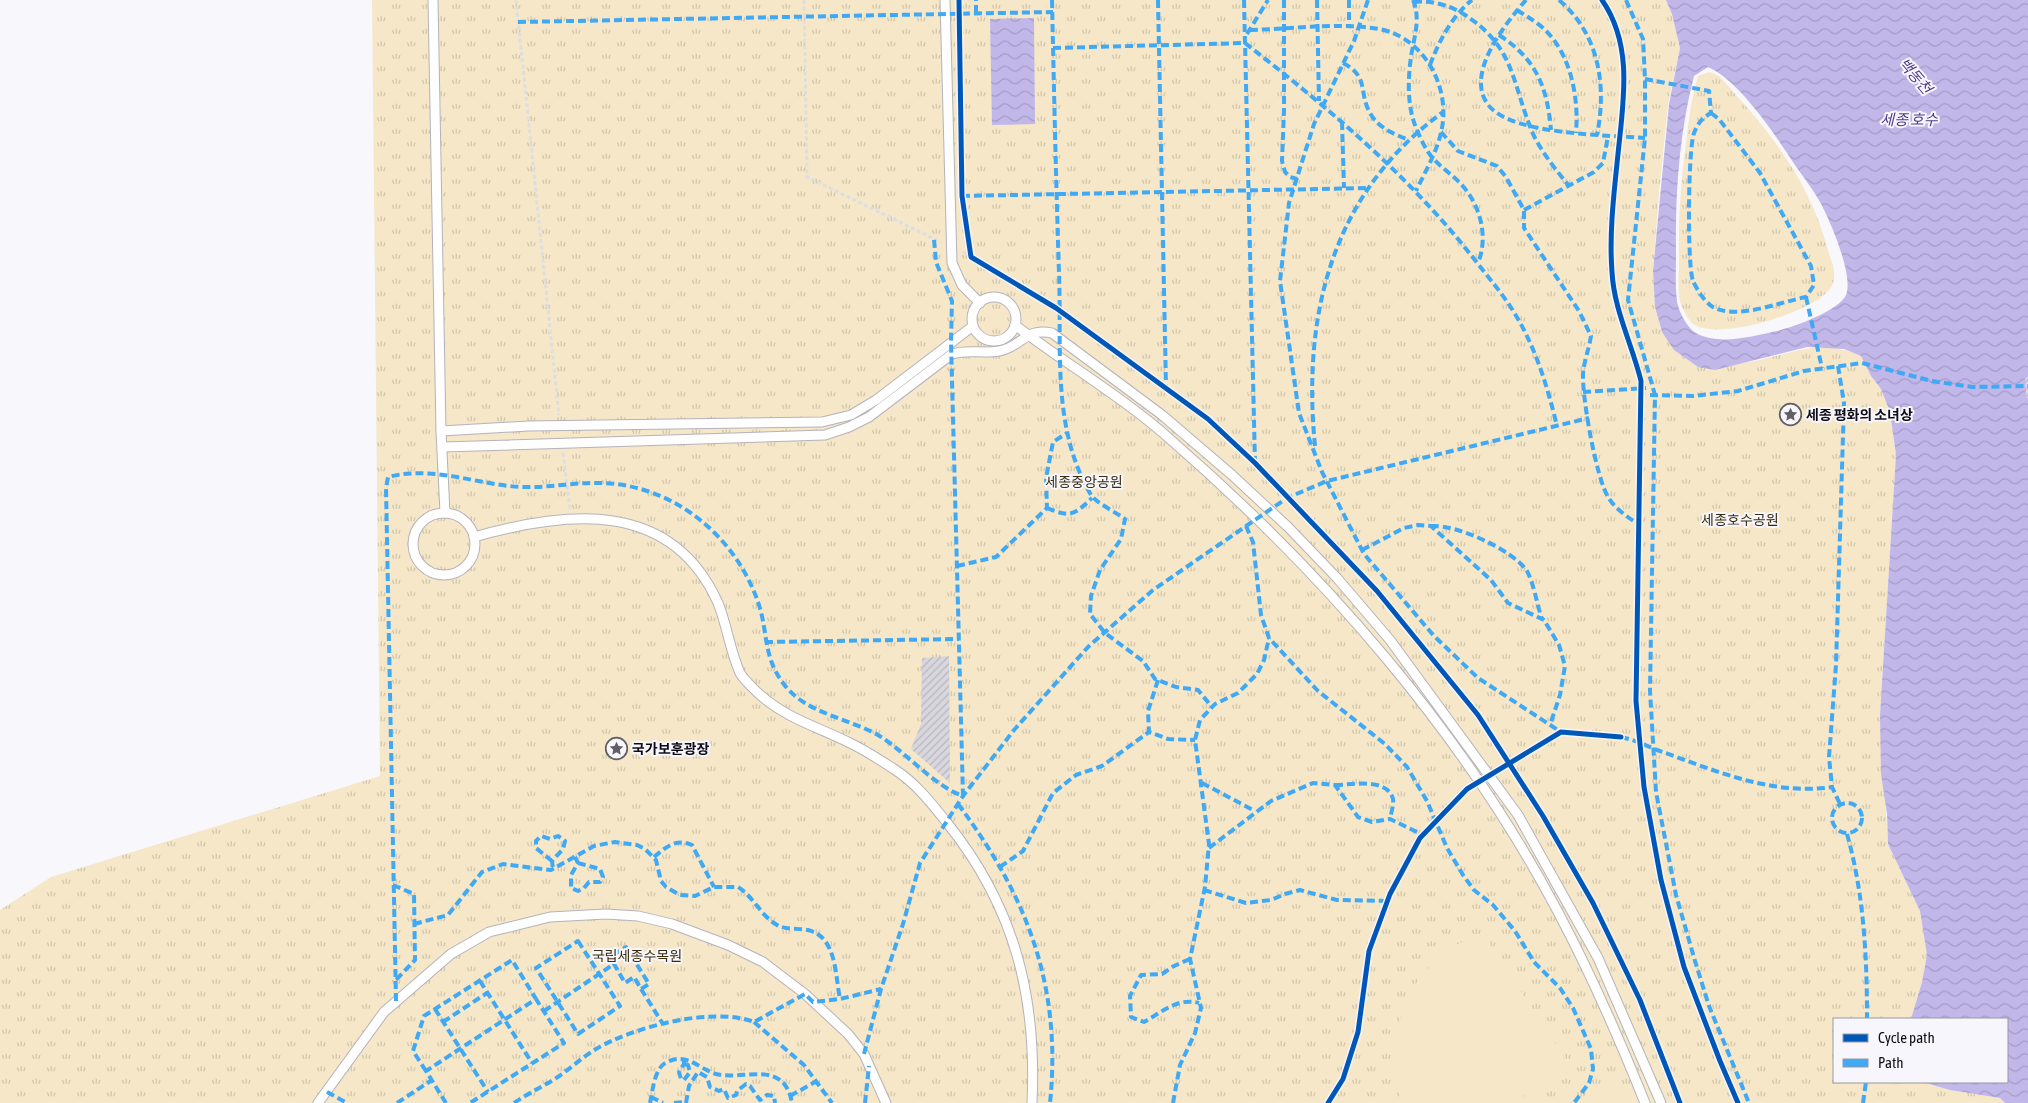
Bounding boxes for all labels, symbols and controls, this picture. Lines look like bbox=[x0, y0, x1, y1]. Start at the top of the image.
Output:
water label: 백동천 bbox=[1895, 54, 1937, 99]
water label: 세종 호수 bbox=[1880, 111, 1939, 128]
place icon: 세종 평화의 소녀상 bbox=[1778, 403, 1802, 427]
place label: 세종 평화의 소녀상 bbox=[1806, 407, 1913, 423]
park label: 세종중앙공원 bbox=[1045, 474, 1123, 490]
park label: 세종호수공원 bbox=[1701, 512, 1779, 528]
place icon: 국가보훈광장 bbox=[604, 737, 628, 761]
place label: 국가보훈광장 bbox=[632, 741, 709, 757]
park label: 국립세종수목원 bbox=[592, 948, 682, 964]
legend bbox=[1833, 1018, 2008, 1083]
text: Cycle path bbox=[1878, 1029, 1935, 1046]
text: Path bbox=[1878, 1054, 1904, 1071]

